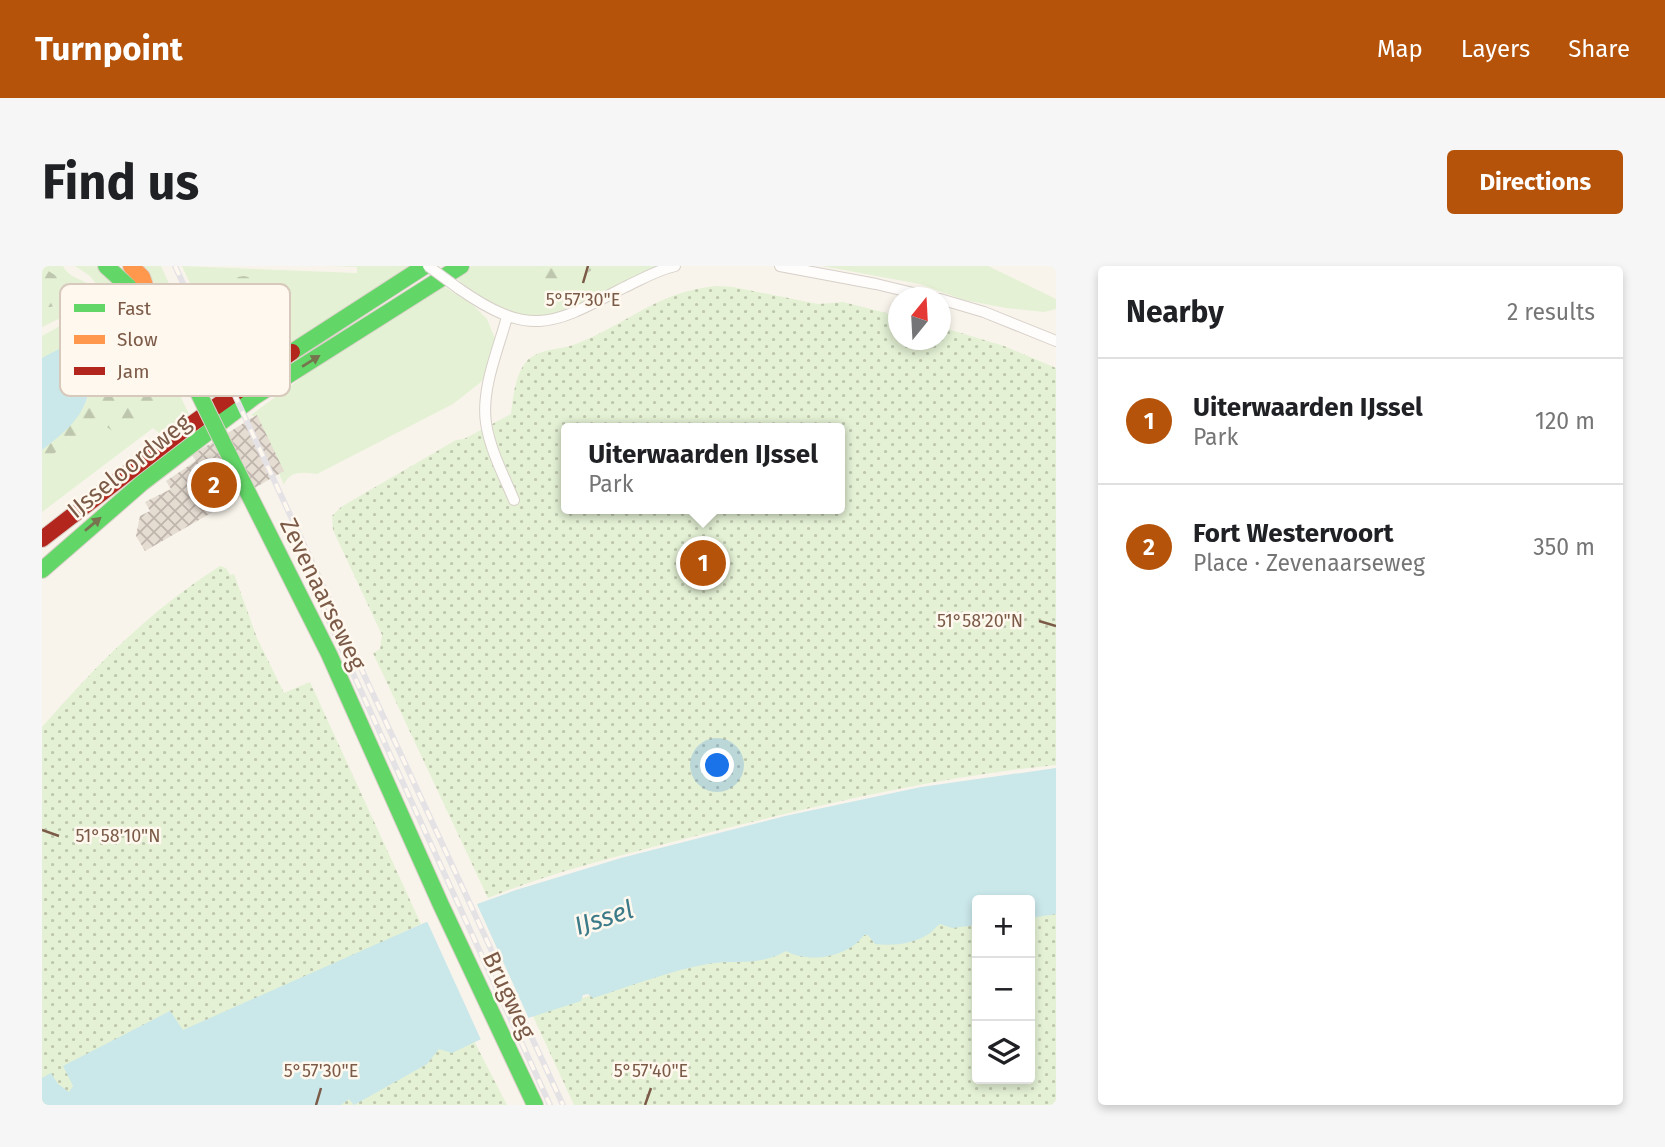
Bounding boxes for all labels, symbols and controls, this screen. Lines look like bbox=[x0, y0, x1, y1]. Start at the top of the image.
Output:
text: Turnpoint bbox=[35, 29, 183, 69]
text: Map bbox=[1377, 35, 1423, 63]
text: Layers bbox=[1461, 35, 1530, 63]
text: Share bbox=[1568, 35, 1630, 63]
button: Directions bbox=[1447, 150, 1623, 214]
text: Find us bbox=[42, 153, 199, 212]
legend bbox=[60, 284, 290, 396]
north arrow bbox=[888, 287, 951, 350]
text: 5°57'30"E bbox=[546, 289, 620, 311]
text: Nearby bbox=[1126, 294, 1224, 330]
text: Fast bbox=[117, 297, 151, 320]
text: 2 results bbox=[1507, 298, 1595, 326]
text: Slow bbox=[117, 328, 158, 351]
one-way arrow bbox=[302, 355, 321, 368]
text: Jam bbox=[117, 360, 149, 383]
text: Uiterwaarden IJssel bbox=[1193, 392, 1423, 423]
text: 1 bbox=[1144, 407, 1154, 435]
text: 120 m bbox=[1535, 407, 1595, 435]
street label: IJsseloordweg bbox=[62, 408, 197, 524]
popup bbox=[561, 423, 845, 514]
text: Park bbox=[1193, 423, 1238, 451]
text: Uiterwaarden IJssel bbox=[588, 439, 818, 470]
pin: 2 bbox=[191, 459, 237, 511]
text: Park bbox=[588, 470, 633, 498]
street label: Zevenaarseweg bbox=[274, 513, 372, 675]
one-way arrow bbox=[84, 517, 101, 532]
text: Fort Westervoort bbox=[1193, 518, 1394, 549]
text: 2 bbox=[1143, 533, 1155, 561]
text: 350 m bbox=[1533, 533, 1595, 561]
pin: 1 bbox=[680, 537, 726, 589]
text: Place · Zevenaarseweg bbox=[1193, 549, 1425, 577]
text: 51°58'20"N bbox=[937, 610, 1023, 632]
your location bbox=[700, 748, 734, 782]
text: 51°58'10"N bbox=[75, 825, 161, 847]
water label: IJssel bbox=[571, 894, 637, 942]
map controls bbox=[972, 895, 1035, 1084]
button: + bbox=[972, 895, 1035, 958]
street label: Brugweg bbox=[477, 947, 542, 1044]
button: − bbox=[972, 958, 1035, 1021]
button: layers bbox=[972, 1021, 1035, 1084]
text: 5°57'30"E bbox=[284, 1060, 358, 1082]
text: 5°57'40"E bbox=[614, 1060, 688, 1082]

